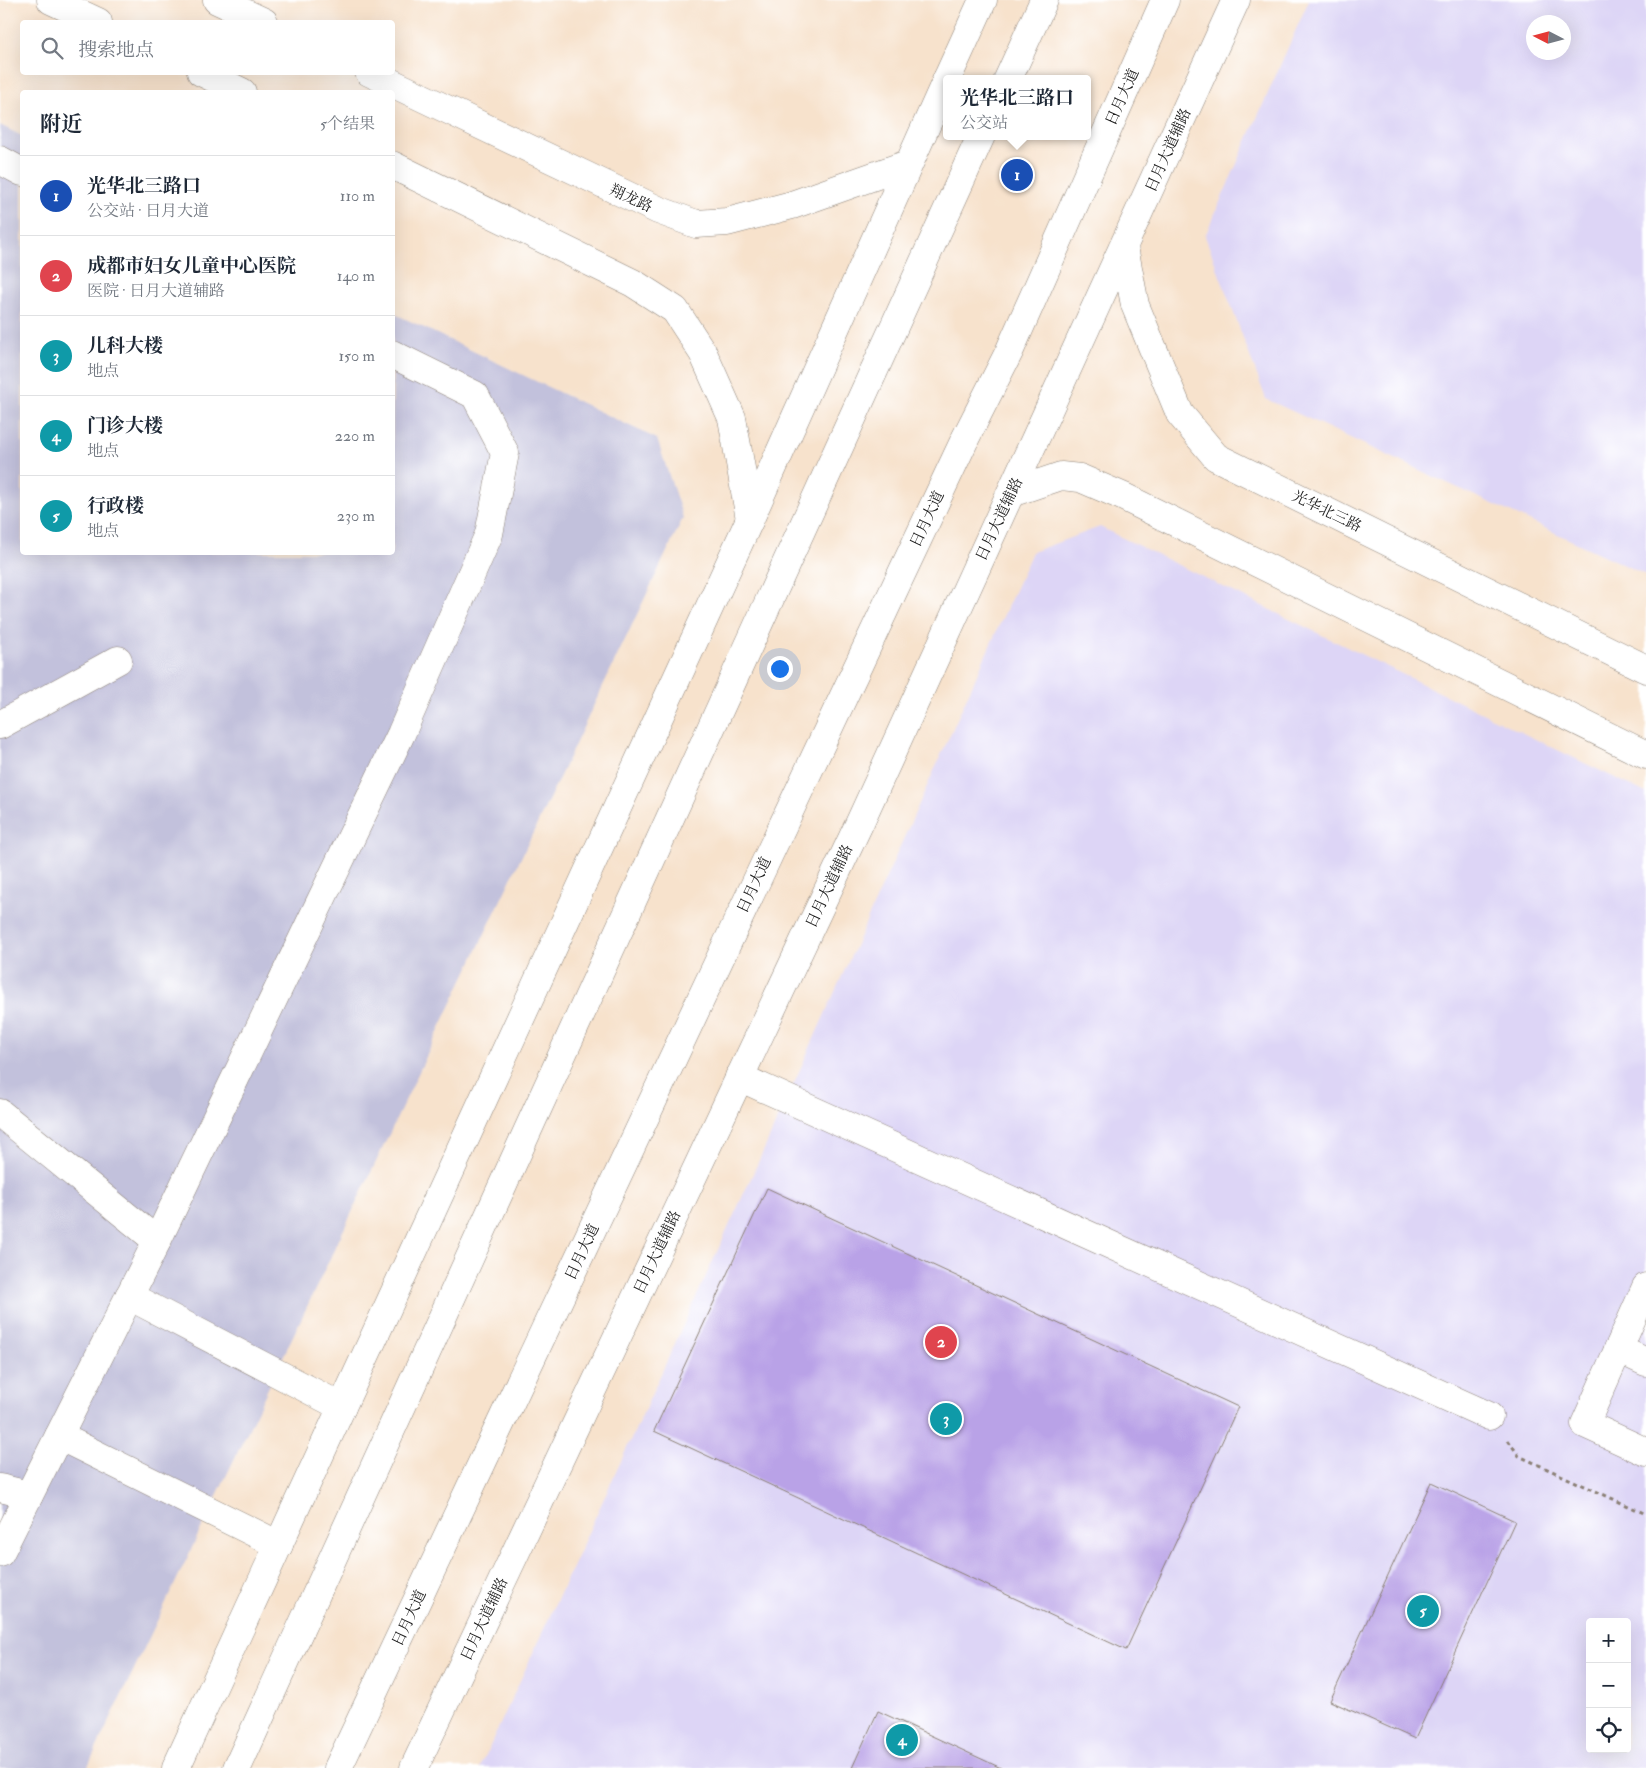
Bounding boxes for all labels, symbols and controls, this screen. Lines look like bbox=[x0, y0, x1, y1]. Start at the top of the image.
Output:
north arrow bbox=[1526, 15, 1571, 60]
search box bbox=[20, 20, 395, 75]
icon: search bbox=[38, 34, 66, 62]
text: 搜索地点 bbox=[78, 38, 154, 62]
street label: 日月大道 bbox=[1102, 66, 1143, 128]
popup bbox=[943, 75, 1091, 140]
text: 光华北三路口 bbox=[960, 86, 1074, 110]
street label: 日月大道辅路 bbox=[1141, 105, 1195, 195]
text: 附近 bbox=[40, 111, 82, 138]
text: 公交站 bbox=[960, 113, 1008, 133]
text: 5个结果 bbox=[320, 114, 375, 134]
pin: 1 bbox=[1001, 156, 1033, 194]
text: 光华北三路口 bbox=[87, 174, 201, 198]
street label: 翔龙路 bbox=[606, 180, 655, 217]
text: 1 bbox=[53, 186, 59, 206]
text: 110 m bbox=[340, 186, 375, 206]
text: 公交站 · 日月大道 bbox=[87, 201, 209, 221]
text: 成都市妇女儿童中心医院 bbox=[87, 254, 296, 278]
text: 2 bbox=[52, 266, 60, 286]
text: 140 m bbox=[337, 266, 375, 286]
text: 医院 · 日月大道辅路 bbox=[87, 281, 225, 301]
text: 儿科大楼 bbox=[87, 334, 163, 358]
text: 3 bbox=[53, 346, 59, 366]
text: 150 m bbox=[338, 346, 375, 366]
text: 地点 bbox=[87, 361, 119, 381]
text: 门诊大楼 bbox=[87, 414, 163, 438]
text: 4 bbox=[52, 426, 60, 446]
text: 220 m bbox=[335, 426, 375, 446]
text: 地点 bbox=[87, 441, 119, 461]
street label: 日月大道辅路 bbox=[972, 474, 1027, 564]
street label: 光华北三路 bbox=[1289, 486, 1365, 536]
street label: 日月大道 bbox=[906, 488, 949, 550]
text: 行政楼 bbox=[87, 494, 144, 518]
text: 5 bbox=[52, 506, 60, 526]
text: 230 m bbox=[337, 506, 375, 526]
text: 地点 bbox=[87, 521, 119, 541]
your location bbox=[767, 656, 793, 682]
street label: 日月大道辅路 bbox=[802, 841, 857, 931]
street label: 日月大道 bbox=[733, 854, 776, 916]
street label: 日月大道辅路 bbox=[630, 1207, 685, 1297]
street label: 日月大道 bbox=[561, 1221, 604, 1283]
pin: 2 bbox=[925, 1323, 957, 1361]
pin: 3 bbox=[930, 1400, 962, 1438]
street label: 日月大道辅路 bbox=[457, 1574, 512, 1664]
street label: 日月大道 bbox=[388, 1587, 431, 1649]
pin: 5 bbox=[1407, 1592, 1439, 1630]
map controls bbox=[1586, 1618, 1631, 1753]
button: + bbox=[1586, 1618, 1631, 1663]
button: − bbox=[1586, 1663, 1631, 1708]
button: locate bbox=[1586, 1708, 1631, 1753]
pin: 4 bbox=[886, 1721, 918, 1759]

